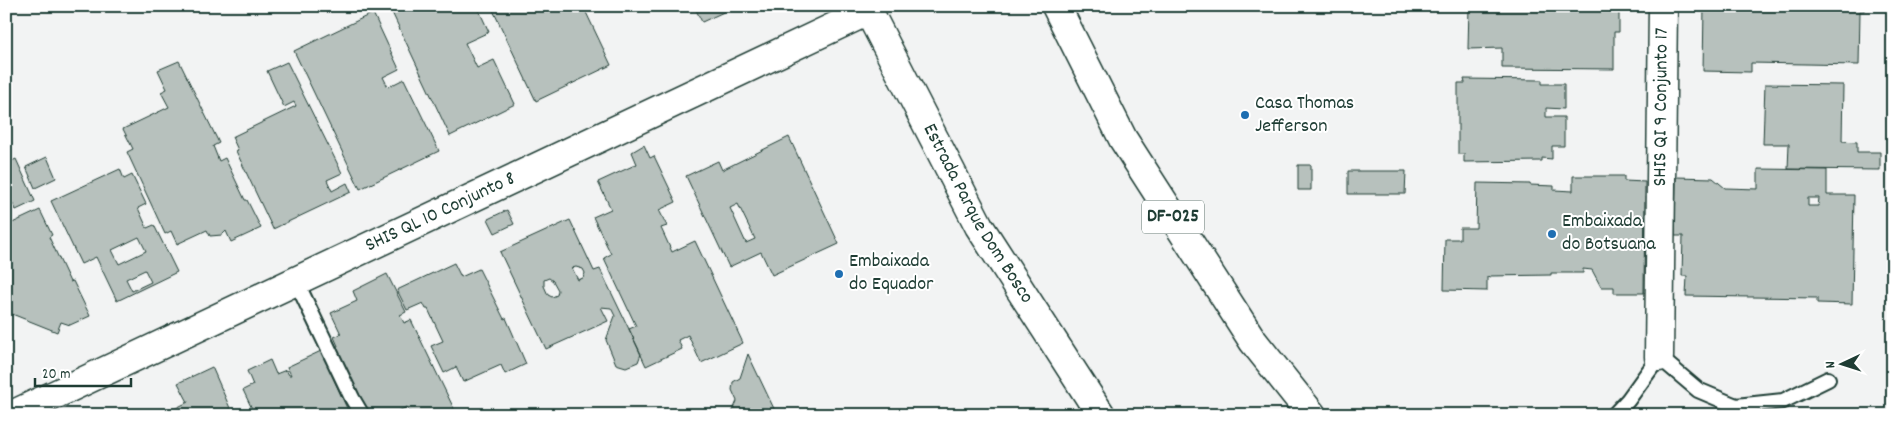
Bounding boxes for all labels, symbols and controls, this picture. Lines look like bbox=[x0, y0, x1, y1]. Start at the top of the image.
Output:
street label: SHIS QI 9 Conjunto 17 bbox=[1647, 27, 1677, 187]
place label: Casa Thomas Jefferson bbox=[1255, 90, 1354, 141]
marker: Casa Thomas Jefferson bbox=[1239, 109, 1251, 121]
street label: Estrada Parque Dom Bosco bbox=[915, 119, 1040, 310]
street label: SHIS QL 10 Conjunto 8 bbox=[361, 165, 520, 260]
road number: DF-025 bbox=[1142, 200, 1204, 233]
place label: Embaixada do Botsuana bbox=[1562, 208, 1656, 259]
marker: Embaixada do Botsuana bbox=[1546, 228, 1558, 240]
place label: Embaixada do Equador bbox=[849, 248, 934, 299]
marker: Embaixada do Equador bbox=[833, 268, 845, 280]
north arrow bbox=[1816, 338, 1866, 388]
scale bar bbox=[35, 356, 131, 388]
text: N bbox=[1821, 361, 1841, 369]
text: 20 m bbox=[42, 364, 70, 386]

